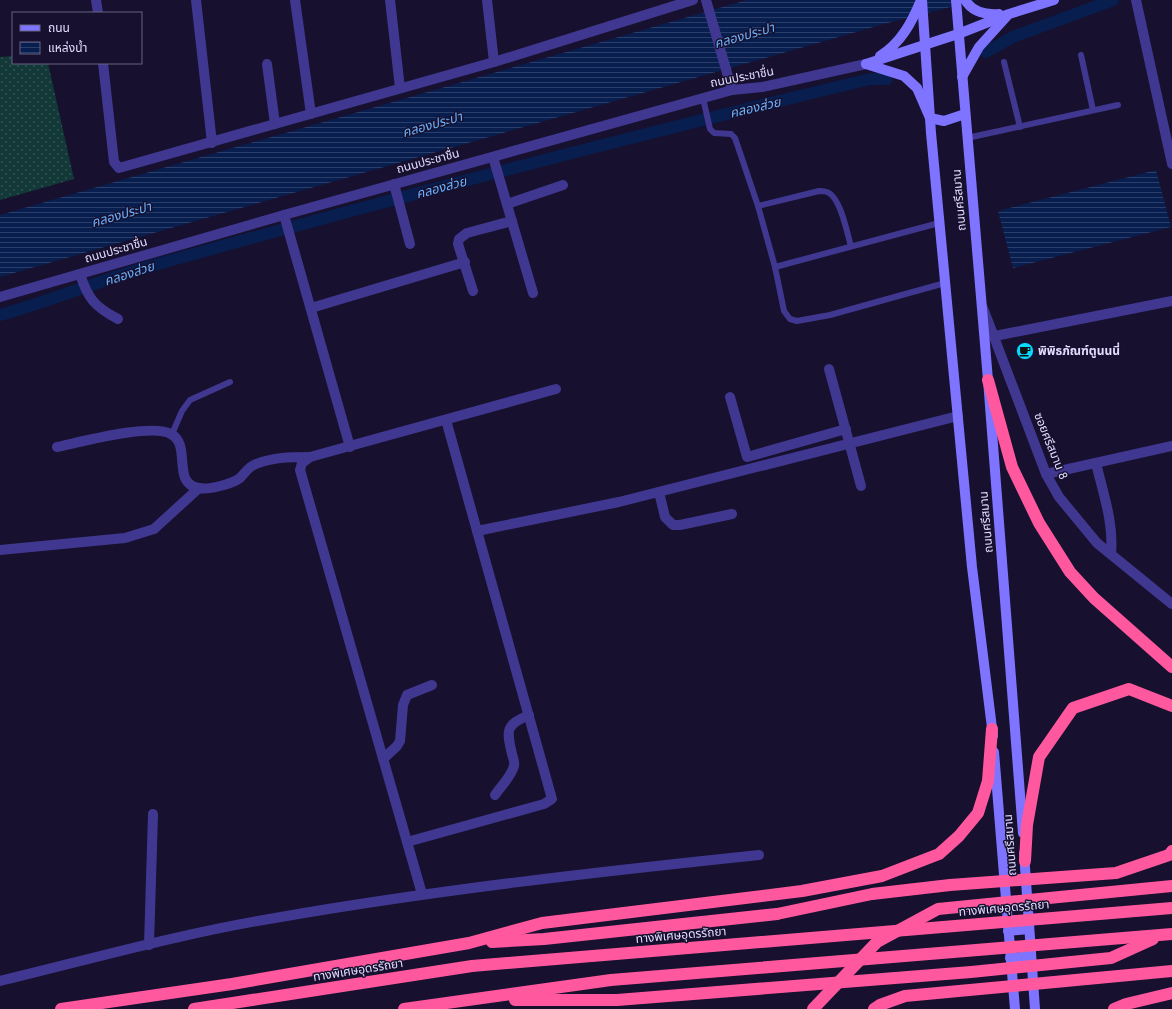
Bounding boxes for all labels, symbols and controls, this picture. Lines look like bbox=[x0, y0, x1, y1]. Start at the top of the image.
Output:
legend bbox=[12, 12, 142, 64]
water label: คลองประปา bbox=[712, 18, 777, 53]
text: ถนน bbox=[48, 19, 70, 37]
text: แหล่งน้ำ bbox=[48, 39, 87, 57]
street label: ถนนประชาชื่น bbox=[709, 62, 775, 92]
water label: คลองส่วย bbox=[728, 92, 784, 123]
water label: คลองประปา bbox=[400, 107, 465, 142]
street label: ถนนประชาชื่น bbox=[394, 144, 462, 178]
street label: ถนนศรีสมาน bbox=[947, 168, 971, 232]
water label: คลองส่วย bbox=[414, 171, 470, 203]
water label: คลองประปา bbox=[89, 197, 154, 232]
street label: ถนนประชาชื่น bbox=[82, 232, 150, 268]
water label: คลองส่วย bbox=[102, 256, 158, 290]
cafe icon: พิพิธภัณฑ์ตูนนนี่ bbox=[1015, 341, 1035, 361]
place label: พิพิธภัณฑ์ตูนนนี่ bbox=[1038, 342, 1120, 360]
street label: ซอยศรีสมาน 8 bbox=[1029, 410, 1073, 482]
street label: ถนนศรีสมาน bbox=[974, 490, 998, 554]
street label: ถนนศรีสมาน bbox=[999, 814, 1021, 876]
street label: ทางพิเศษอุดรรัถยา bbox=[958, 895, 1050, 921]
street label: ทางพิเศษอุดรรัถยา bbox=[635, 922, 727, 948]
street label: ทางพิเศษอุดรรัถยา bbox=[312, 954, 404, 986]

